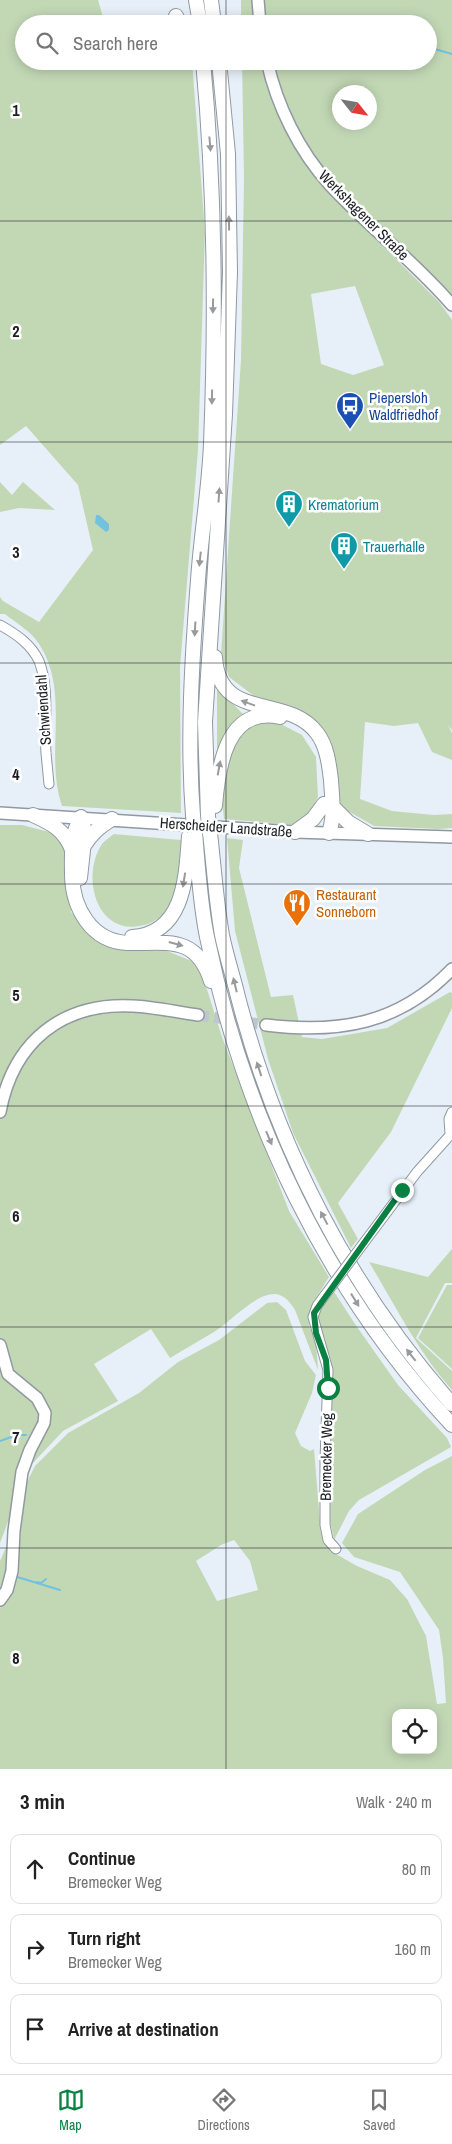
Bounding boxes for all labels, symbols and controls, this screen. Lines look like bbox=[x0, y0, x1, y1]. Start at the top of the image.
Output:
search box bbox=[15, 15, 437, 70]
icon: search bbox=[33, 29, 61, 57]
text: Search here bbox=[73, 30, 158, 56]
north arrow bbox=[332, 85, 377, 130]
text: 1 bbox=[12, 99, 20, 121]
one-way arrow bbox=[207, 136, 215, 152]
street label: Werkshagener Straße bbox=[314, 165, 414, 265]
one-way arrow bbox=[225, 215, 233, 231]
one-way arrow bbox=[209, 299, 217, 315]
text: 2 bbox=[12, 320, 20, 342]
place label: Piepersloh Waldfriedhof bbox=[369, 387, 439, 425]
one-way arrow bbox=[208, 389, 216, 405]
bus stop icon: Piepersloh Waldfriedhof bbox=[335, 391, 365, 430]
one-way arrow bbox=[216, 487, 224, 503]
building icon: Krematorium bbox=[274, 489, 304, 528]
place label: Krematorium bbox=[308, 494, 379, 515]
building icon: Trauerhalle bbox=[329, 531, 359, 570]
place label: Trauerhalle bbox=[363, 536, 425, 557]
text: 3 bbox=[12, 541, 20, 563]
one-way arrow bbox=[196, 551, 204, 567]
one-way arrow bbox=[191, 622, 199, 638]
street label: Schwiendahl bbox=[30, 674, 56, 746]
one-way arrow bbox=[240, 699, 255, 707]
one-way arrow bbox=[215, 761, 223, 776]
text: 4 bbox=[12, 763, 20, 785]
street label: Herscheider Landstraße bbox=[159, 812, 293, 842]
one-way arrow bbox=[180, 873, 188, 889]
place label: Restaurant Sonneborn bbox=[316, 884, 377, 922]
restaurant icon: Restaurant Sonneborn bbox=[282, 888, 312, 927]
one-way arrow bbox=[169, 941, 184, 949]
one-way arrow bbox=[231, 977, 239, 993]
text: 5 bbox=[12, 984, 20, 1006]
one-way arrow bbox=[255, 1062, 262, 1077]
one-way arrow bbox=[265, 1131, 273, 1145]
route end bbox=[391, 1179, 414, 1202]
text: 6 bbox=[12, 1205, 20, 1227]
one-way arrow bbox=[320, 1211, 328, 1225]
one-way arrow bbox=[350, 1293, 360, 1307]
one-way arrow bbox=[406, 1348, 417, 1361]
route start bbox=[317, 1377, 340, 1400]
street label: Bremecker Weg bbox=[315, 1413, 337, 1501]
text: 7 bbox=[12, 1426, 20, 1448]
text: 8 bbox=[12, 1647, 20, 1669]
map controls bbox=[392, 1709, 437, 1754]
button: locate bbox=[392, 1709, 437, 1754]
text: 3 min bbox=[20, 1787, 65, 1816]
text: Walk · 240 m bbox=[356, 1791, 432, 1813]
text: Continue bbox=[68, 1845, 136, 1871]
icon: ahead bbox=[21, 1855, 49, 1883]
text: 80 m bbox=[402, 1858, 431, 1880]
text: Bremecker Weg bbox=[68, 1871, 162, 1893]
text: Turn right bbox=[68, 1925, 140, 1951]
icon: right bbox=[21, 1935, 49, 1963]
text: 160 m bbox=[395, 1938, 431, 1960]
text: Bremecker Weg bbox=[68, 1951, 162, 1973]
icon: arrive bbox=[21, 2015, 49, 2043]
text: Arrive at destination bbox=[68, 2016, 219, 2042]
tab: Map bbox=[57, 2086, 85, 2134]
tab: Directions bbox=[198, 2086, 250, 2134]
tab: Saved bbox=[363, 2086, 395, 2134]

